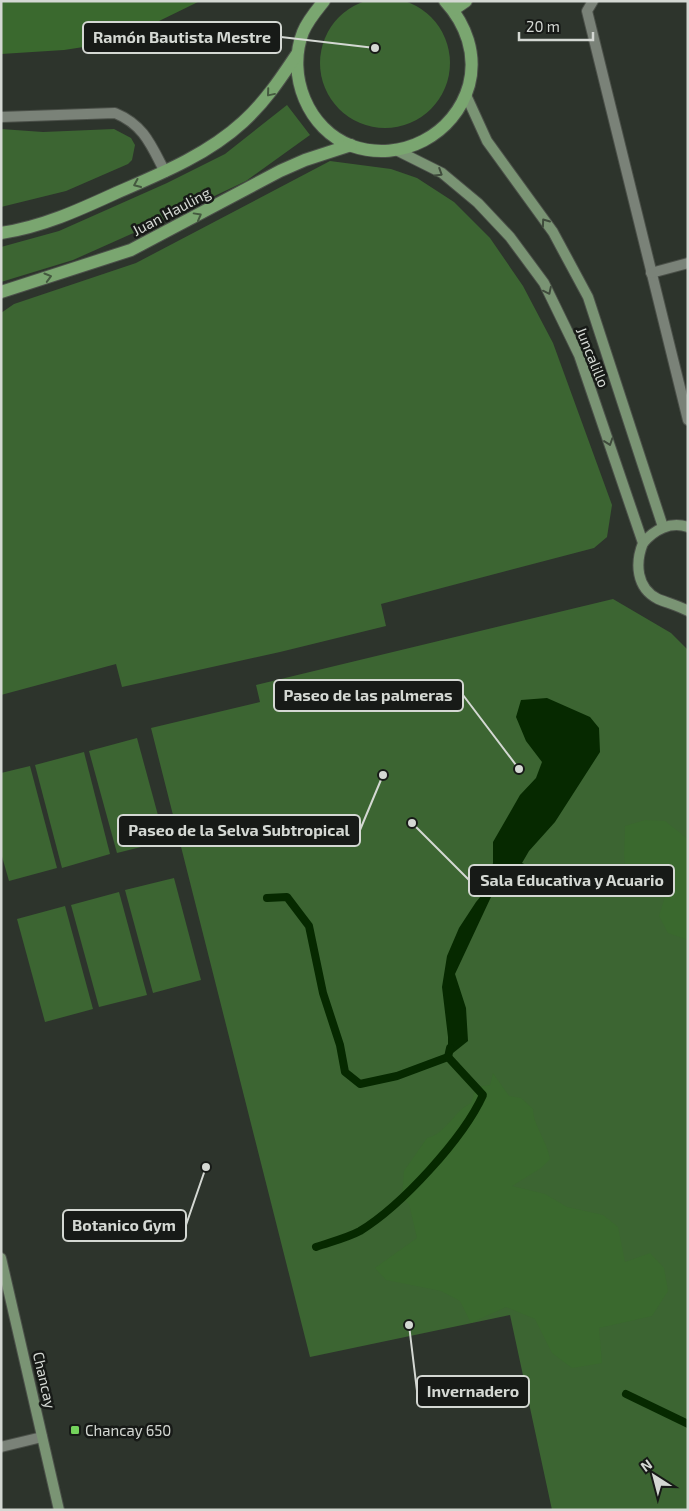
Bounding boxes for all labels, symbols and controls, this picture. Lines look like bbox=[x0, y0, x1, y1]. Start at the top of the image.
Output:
scale bar bbox=[519, 10, 593, 42]
text: 20 m bbox=[526, 17, 560, 35]
callout: Ramón Bautista Mestre bbox=[83, 22, 281, 53]
text: Ramón Bautista Mestre bbox=[93, 27, 271, 46]
one-way arrow bbox=[266, 88, 275, 97]
one-way arrow bbox=[434, 166, 443, 176]
one-way arrow bbox=[133, 178, 142, 188]
street label: Juan Hauling bbox=[129, 183, 214, 239]
one-way arrow bbox=[192, 212, 201, 222]
one-way arrow bbox=[542, 218, 551, 228]
one-way arrow bbox=[43, 273, 51, 283]
one-way arrow bbox=[542, 286, 552, 295]
street label: Juncalillo bbox=[573, 324, 613, 390]
one-way arrow bbox=[603, 437, 613, 446]
callout: Paseo de las palmeras bbox=[274, 680, 463, 711]
text: Paseo de las palmeras bbox=[283, 685, 453, 704]
callout: Paseo de la Selva Subtropical bbox=[118, 815, 360, 846]
text: Paseo de la Selva Subtropical bbox=[128, 820, 351, 839]
callout: Sala Educativa y Acuario bbox=[469, 865, 674, 896]
text: Sala Educativa y Acuario bbox=[480, 870, 664, 890]
callout: Botanico Gym bbox=[63, 1210, 186, 1241]
text: Botanico Gym bbox=[72, 1215, 176, 1235]
street label: Chancay bbox=[30, 1350, 60, 1410]
callout: Invernadero bbox=[417, 1376, 529, 1407]
text: Invernadero bbox=[427, 1381, 519, 1400]
place label: Chancay 650 bbox=[85, 1421, 171, 1439]
marker: Chancay 650 bbox=[69, 1424, 81, 1436]
north arrow bbox=[629, 1451, 679, 1501]
text: N bbox=[637, 1455, 655, 1475]

